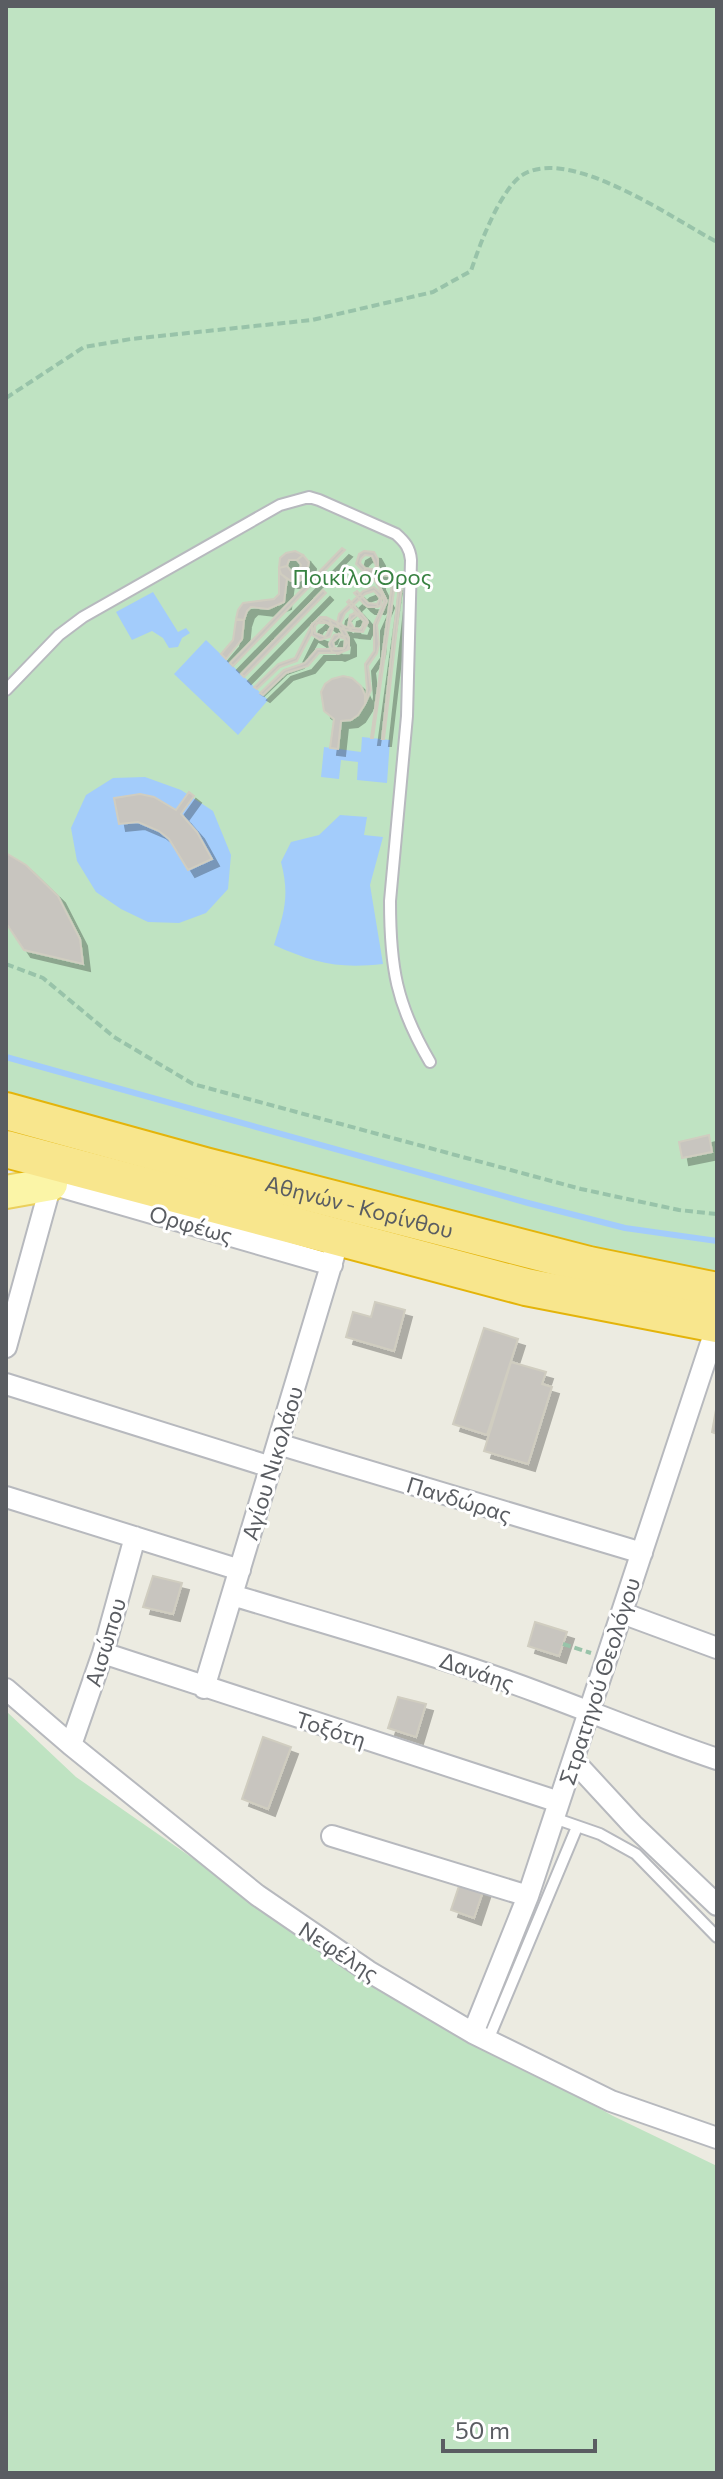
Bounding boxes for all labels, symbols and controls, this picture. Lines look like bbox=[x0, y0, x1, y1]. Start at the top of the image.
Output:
park label: Ποικίλο Όρος bbox=[292, 563, 432, 590]
street label: Αθηνών - Κορίνθου bbox=[263, 1169, 456, 1243]
street label: Ορφέως bbox=[146, 1199, 236, 1249]
street label: Αγίου Νικολάου bbox=[236, 1383, 308, 1543]
street label: Πανδώρας bbox=[404, 1470, 514, 1528]
street label: Στρατηγού Θεολόγου bbox=[553, 1574, 645, 1788]
street label: Αισώπου bbox=[79, 1594, 131, 1690]
street label: Δανάης bbox=[436, 1646, 518, 1696]
street label: Τοξότη bbox=[292, 1705, 370, 1753]
street label: Νεφέλης bbox=[294, 1915, 384, 1987]
scale bar bbox=[443, 2403, 595, 2453]
text: 50 m bbox=[455, 2415, 510, 2444]

